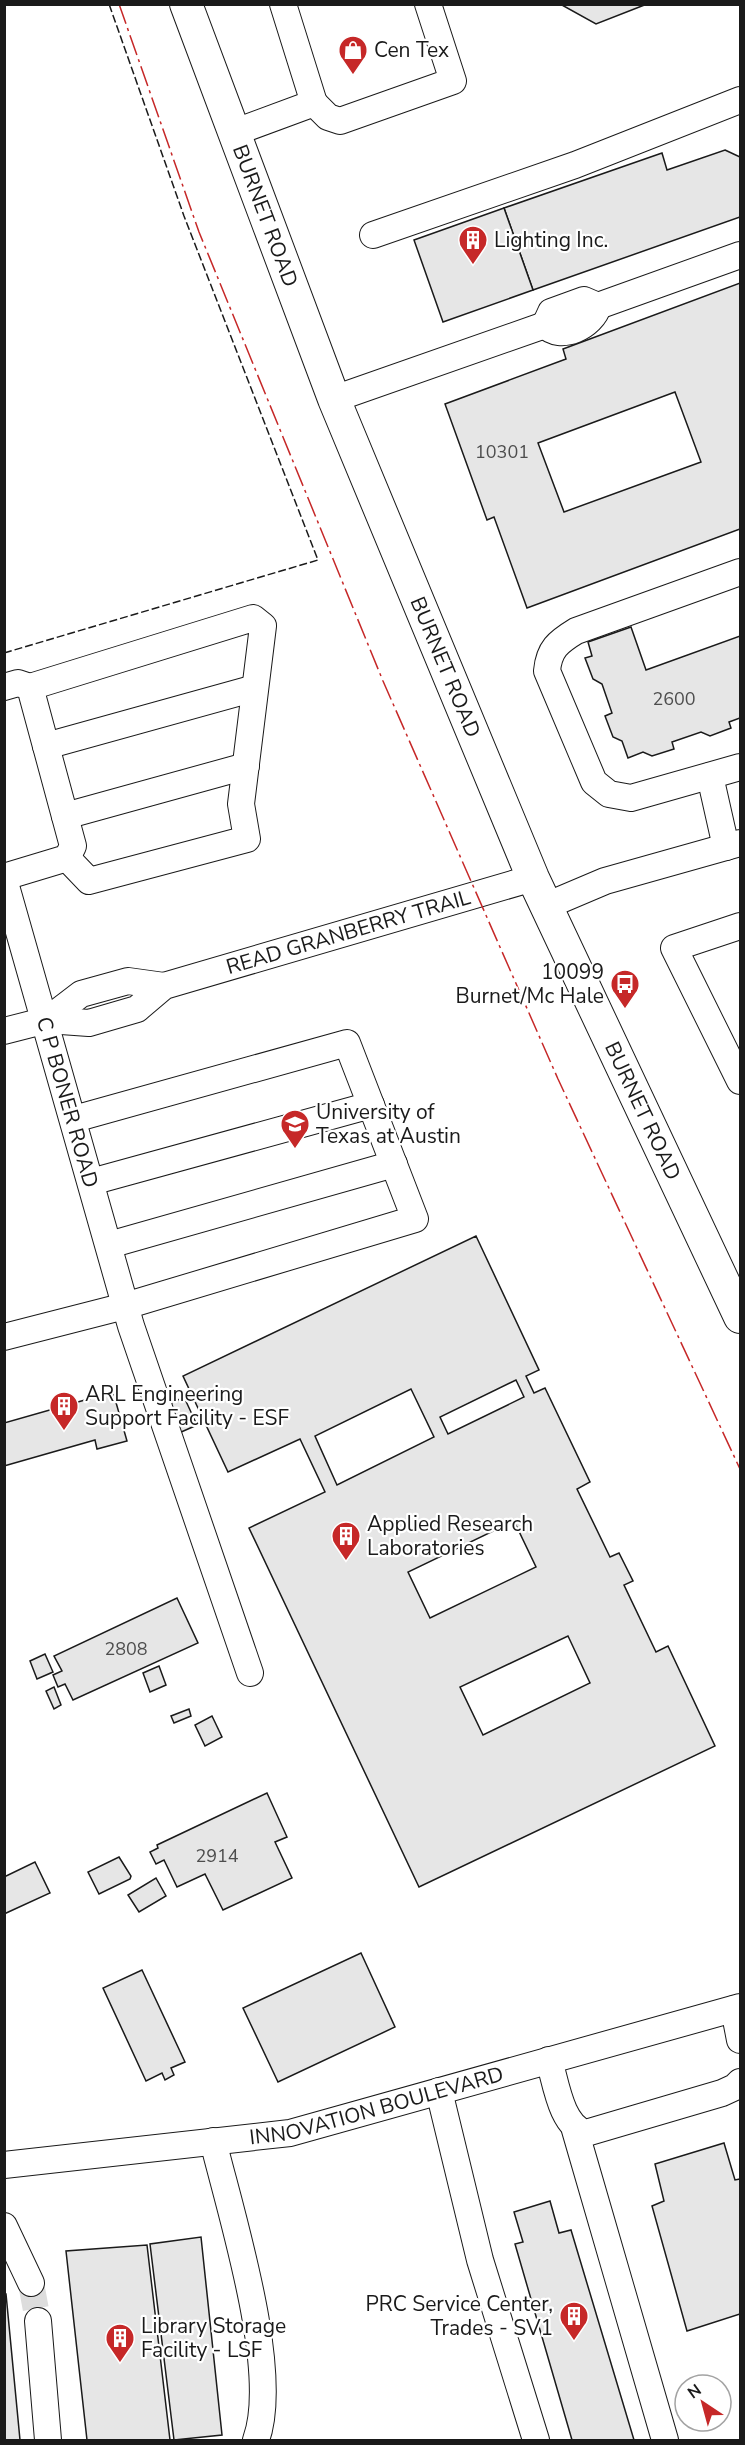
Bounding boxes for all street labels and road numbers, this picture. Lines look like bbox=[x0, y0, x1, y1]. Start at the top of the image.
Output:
street label: BURNET ROAD bbox=[226, 141, 305, 291]
street label: BURNET ROAD bbox=[404, 592, 487, 742]
street label: READ GRANBERRY TRAIL bbox=[223, 883, 474, 981]
street label: C P BONER ROAD bbox=[30, 1013, 105, 1191]
street label: BURNET ROAD bbox=[598, 1037, 687, 1185]
street label: INNOVATION BOULEVARD bbox=[248, 2060, 507, 2151]

